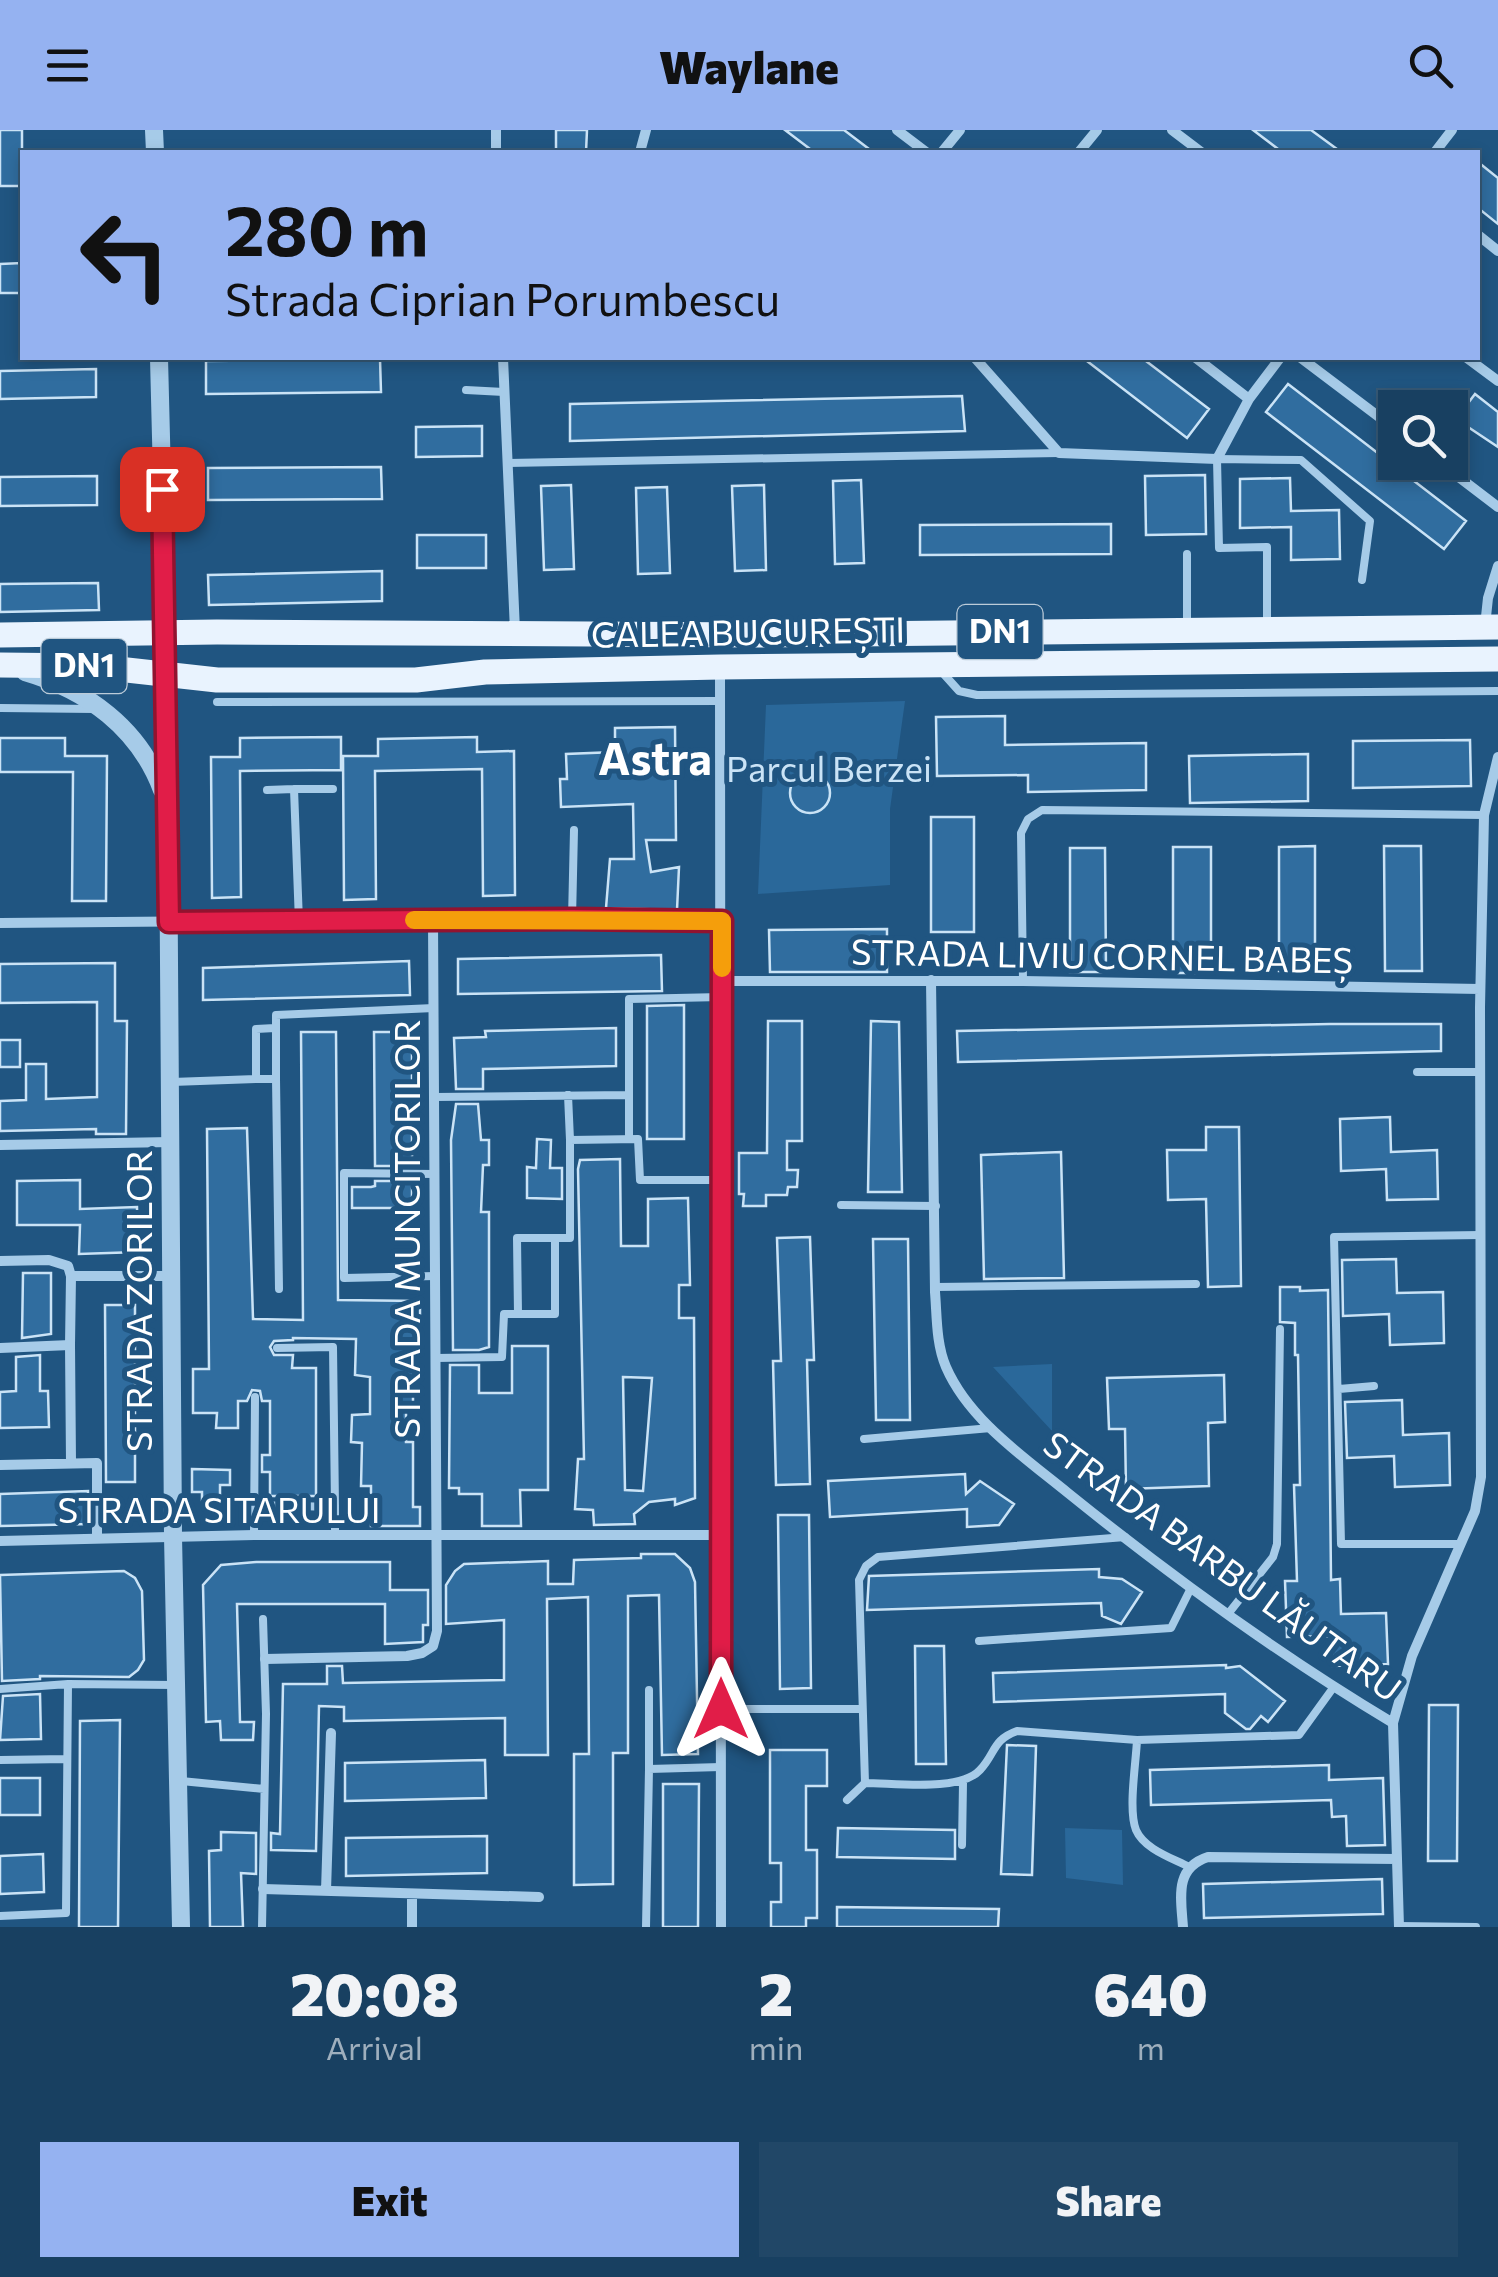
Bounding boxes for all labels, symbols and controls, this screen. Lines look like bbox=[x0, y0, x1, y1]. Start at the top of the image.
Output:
icon: menu bbox=[40, 38, 95, 93]
text: Waylane bbox=[659, 38, 839, 93]
icon: search bbox=[1403, 38, 1458, 93]
text: 280 m bbox=[225, 185, 429, 270]
icon: left bbox=[60, 190, 190, 320]
text: Strada Ciprian Porumbescu bbox=[225, 270, 780, 325]
map controls bbox=[1378, 390, 1468, 480]
button: search bbox=[1378, 390, 1468, 480]
pin bbox=[120, 447, 205, 532]
icon: arrive bbox=[135, 462, 190, 517]
road number: DN1 bbox=[958, 605, 1042, 659]
street label: CALEA BUCUREȘTI bbox=[591, 606, 905, 658]
road number: DN1 bbox=[42, 639, 126, 693]
district label: Astra bbox=[598, 729, 712, 784]
park label: Parcul Berzei bbox=[726, 746, 932, 789]
street label: STRADA LIVIU CORNEL BABEȘ bbox=[851, 929, 1353, 983]
street label: STRADA MUNCITORILOR bbox=[384, 1019, 427, 1439]
street label: STRADA ZORILOR bbox=[116, 1150, 159, 1452]
street label: STRADA BARBU LĂUTARU bbox=[1036, 1421, 1411, 1709]
street label: STRADA SITARULUI bbox=[58, 1487, 380, 1530]
position arrow bbox=[669, 1657, 773, 1761]
text: 20:08 bbox=[290, 1955, 459, 2028]
text: 2 bbox=[759, 1955, 793, 2028]
text: 640 bbox=[1093, 1955, 1208, 2028]
text: Arrival bbox=[326, 2027, 423, 2067]
text: min bbox=[749, 2027, 803, 2067]
text: m bbox=[1137, 2027, 1165, 2067]
button: Exit bbox=[40, 2142, 739, 2257]
button: Share bbox=[759, 2142, 1458, 2257]

